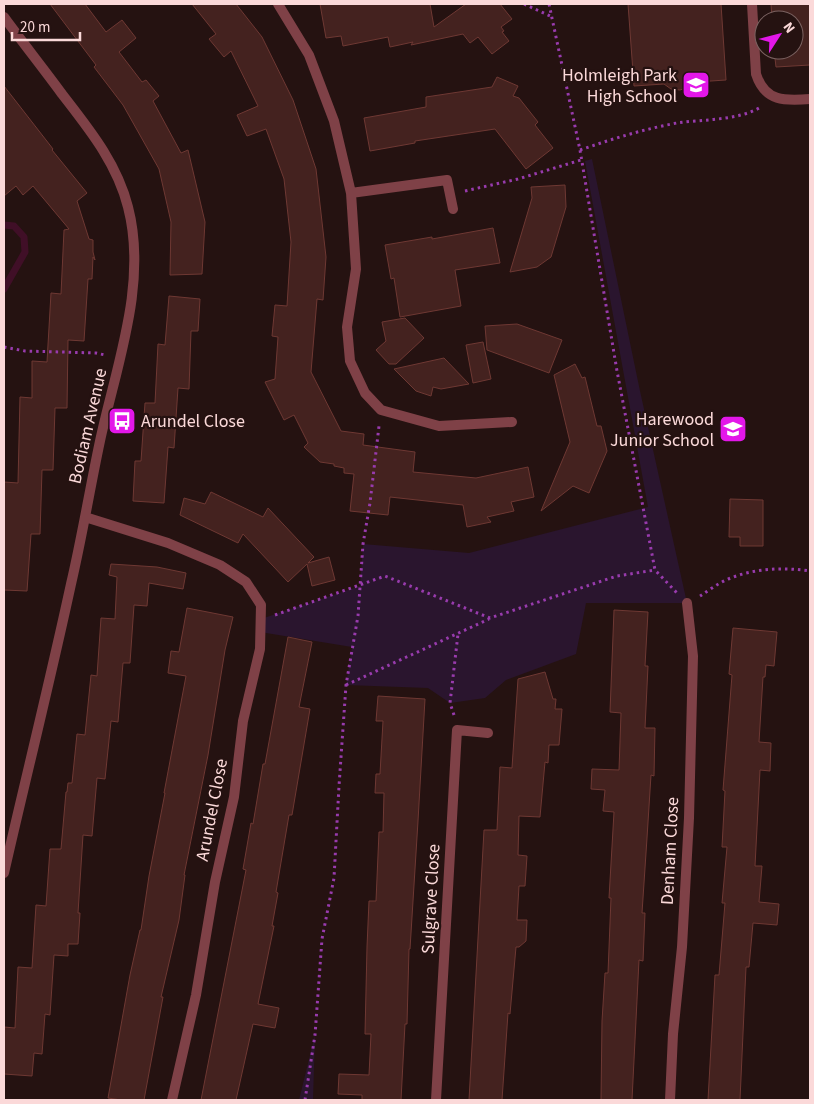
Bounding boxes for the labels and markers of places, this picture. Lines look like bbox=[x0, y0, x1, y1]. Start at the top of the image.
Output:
place label: Holmleigh Park High School bbox=[562, 63, 677, 109]
school or university icon: Holmleigh Park High School bbox=[681, 70, 711, 100]
bus stop icon: Arundel Close bbox=[107, 406, 137, 436]
place label: Harewood Junior School bbox=[610, 407, 714, 453]
place label: Arundel Close bbox=[141, 409, 245, 434]
school or university icon: Harewood Junior School bbox=[718, 414, 748, 444]

